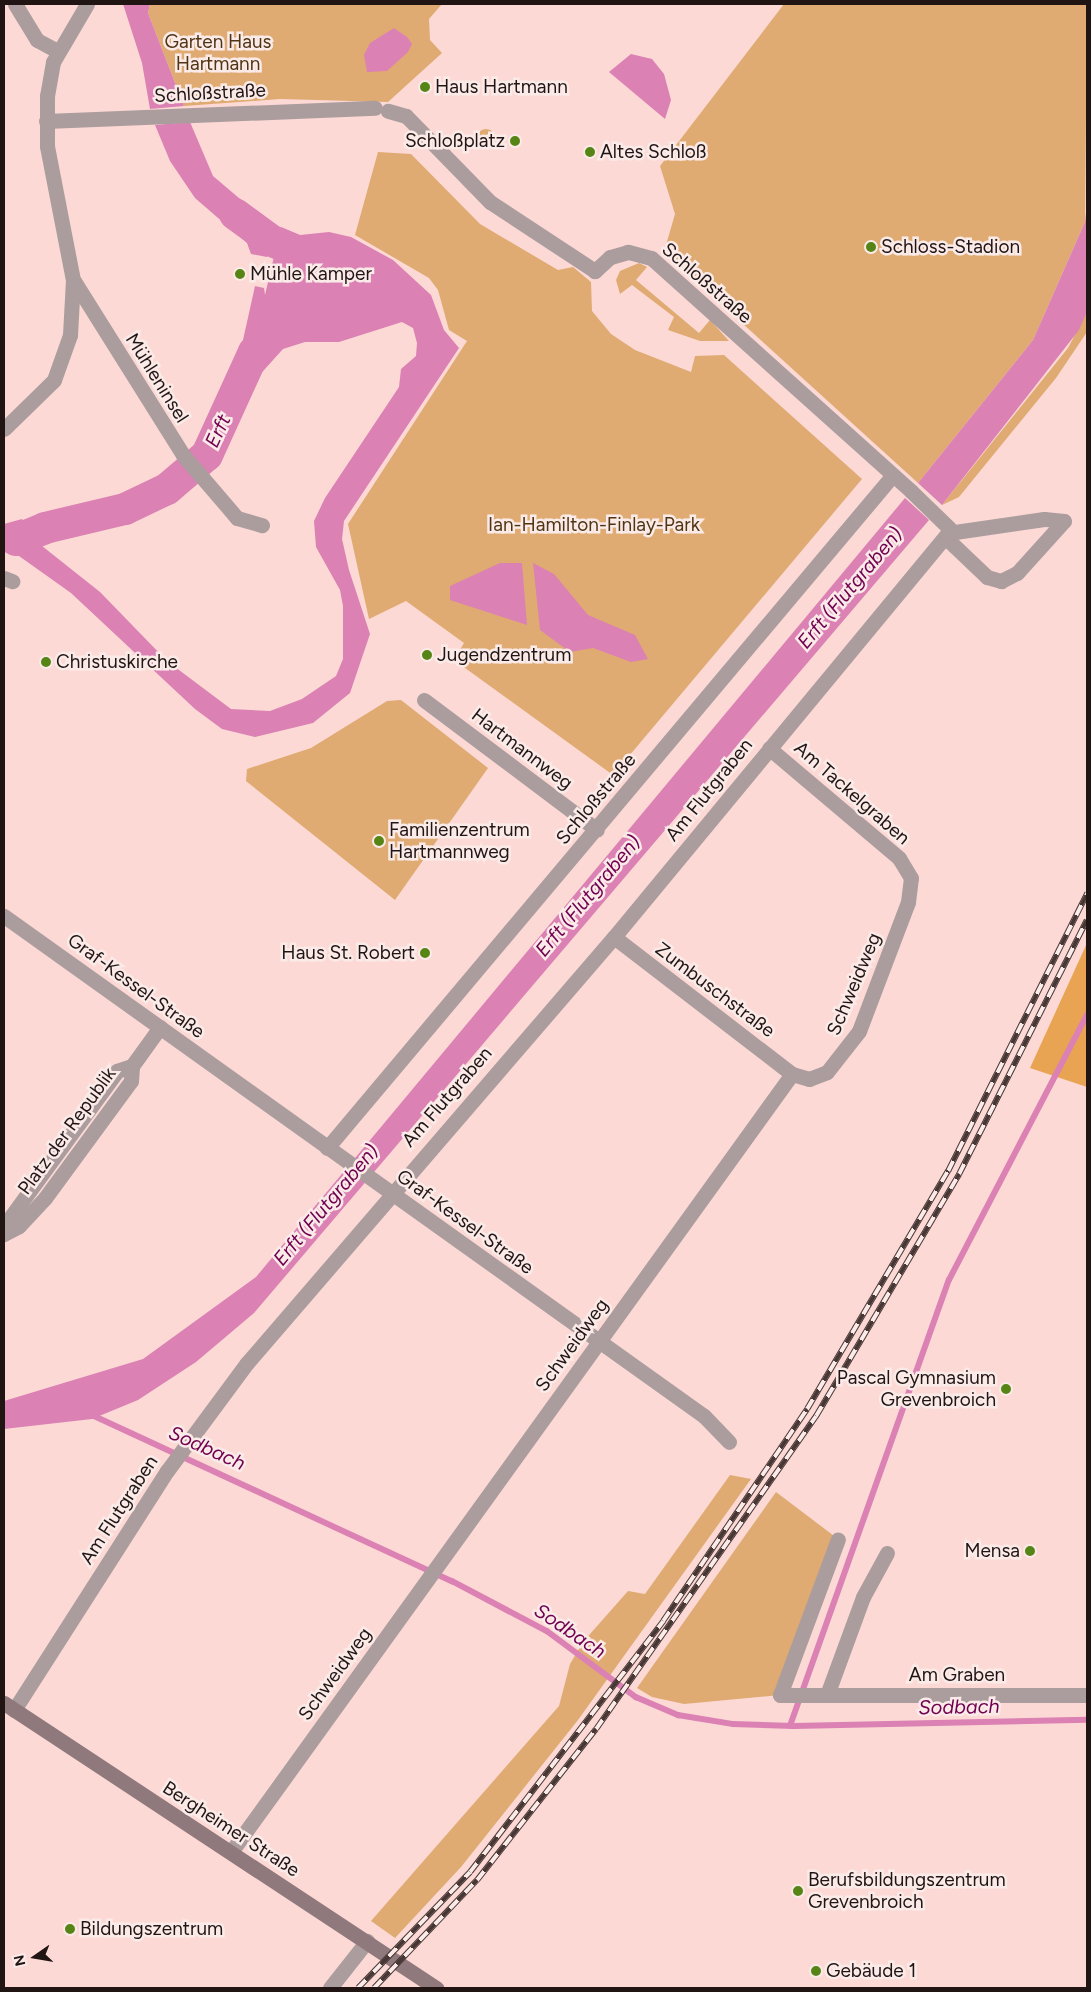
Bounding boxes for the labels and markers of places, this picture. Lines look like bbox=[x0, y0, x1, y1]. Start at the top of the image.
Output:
place label: Haus Hartmann bbox=[435, 76, 568, 98]
marker: Haus Hartmann bbox=[419, 81, 431, 93]
place label: Schloßplatz bbox=[405, 130, 505, 152]
marker: Schloßplatz bbox=[509, 135, 521, 147]
place label: Altes Schloß bbox=[600, 141, 707, 163]
marker: Altes Schloß bbox=[584, 146, 596, 158]
place label: Schloss-Stadion bbox=[881, 236, 1020, 258]
marker: Schloss-Stadion bbox=[865, 241, 877, 253]
place label: Mühle Kamper bbox=[250, 263, 372, 285]
marker: Mühle Kamper bbox=[234, 268, 246, 280]
place label: Jugendzentrum bbox=[437, 644, 571, 666]
marker: Jugendzentrum bbox=[421, 649, 433, 661]
place label: Christuskirche bbox=[56, 651, 178, 673]
marker: Christuskirche bbox=[40, 656, 52, 668]
place label: Familienzentrum Hartmannweg bbox=[389, 819, 530, 863]
marker: Familienzentrum Hartmannweg bbox=[373, 835, 385, 847]
place label: Haus St. Robert bbox=[281, 942, 415, 964]
marker: Haus St. Robert bbox=[419, 947, 431, 959]
place label: Pascal Gymnasium Grevenbroich bbox=[837, 1367, 996, 1411]
marker: Pascal Gymnasium Grevenbroich bbox=[1000, 1383, 1012, 1395]
place label: Mensa bbox=[964, 1540, 1020, 1562]
marker: Mensa bbox=[1024, 1545, 1036, 1557]
place label: Berufsbildungszentrum Grevenbroich bbox=[808, 1869, 1006, 1913]
marker: Berufsbildungszentrum Grevenbroich bbox=[792, 1885, 804, 1897]
place label: Bildungszentrum bbox=[80, 1918, 223, 1940]
marker: Bildungszentrum bbox=[64, 1923, 76, 1935]
place label: Gebäude 1 bbox=[826, 1960, 916, 1982]
marker: Gebäude 1 bbox=[810, 1965, 822, 1977]

